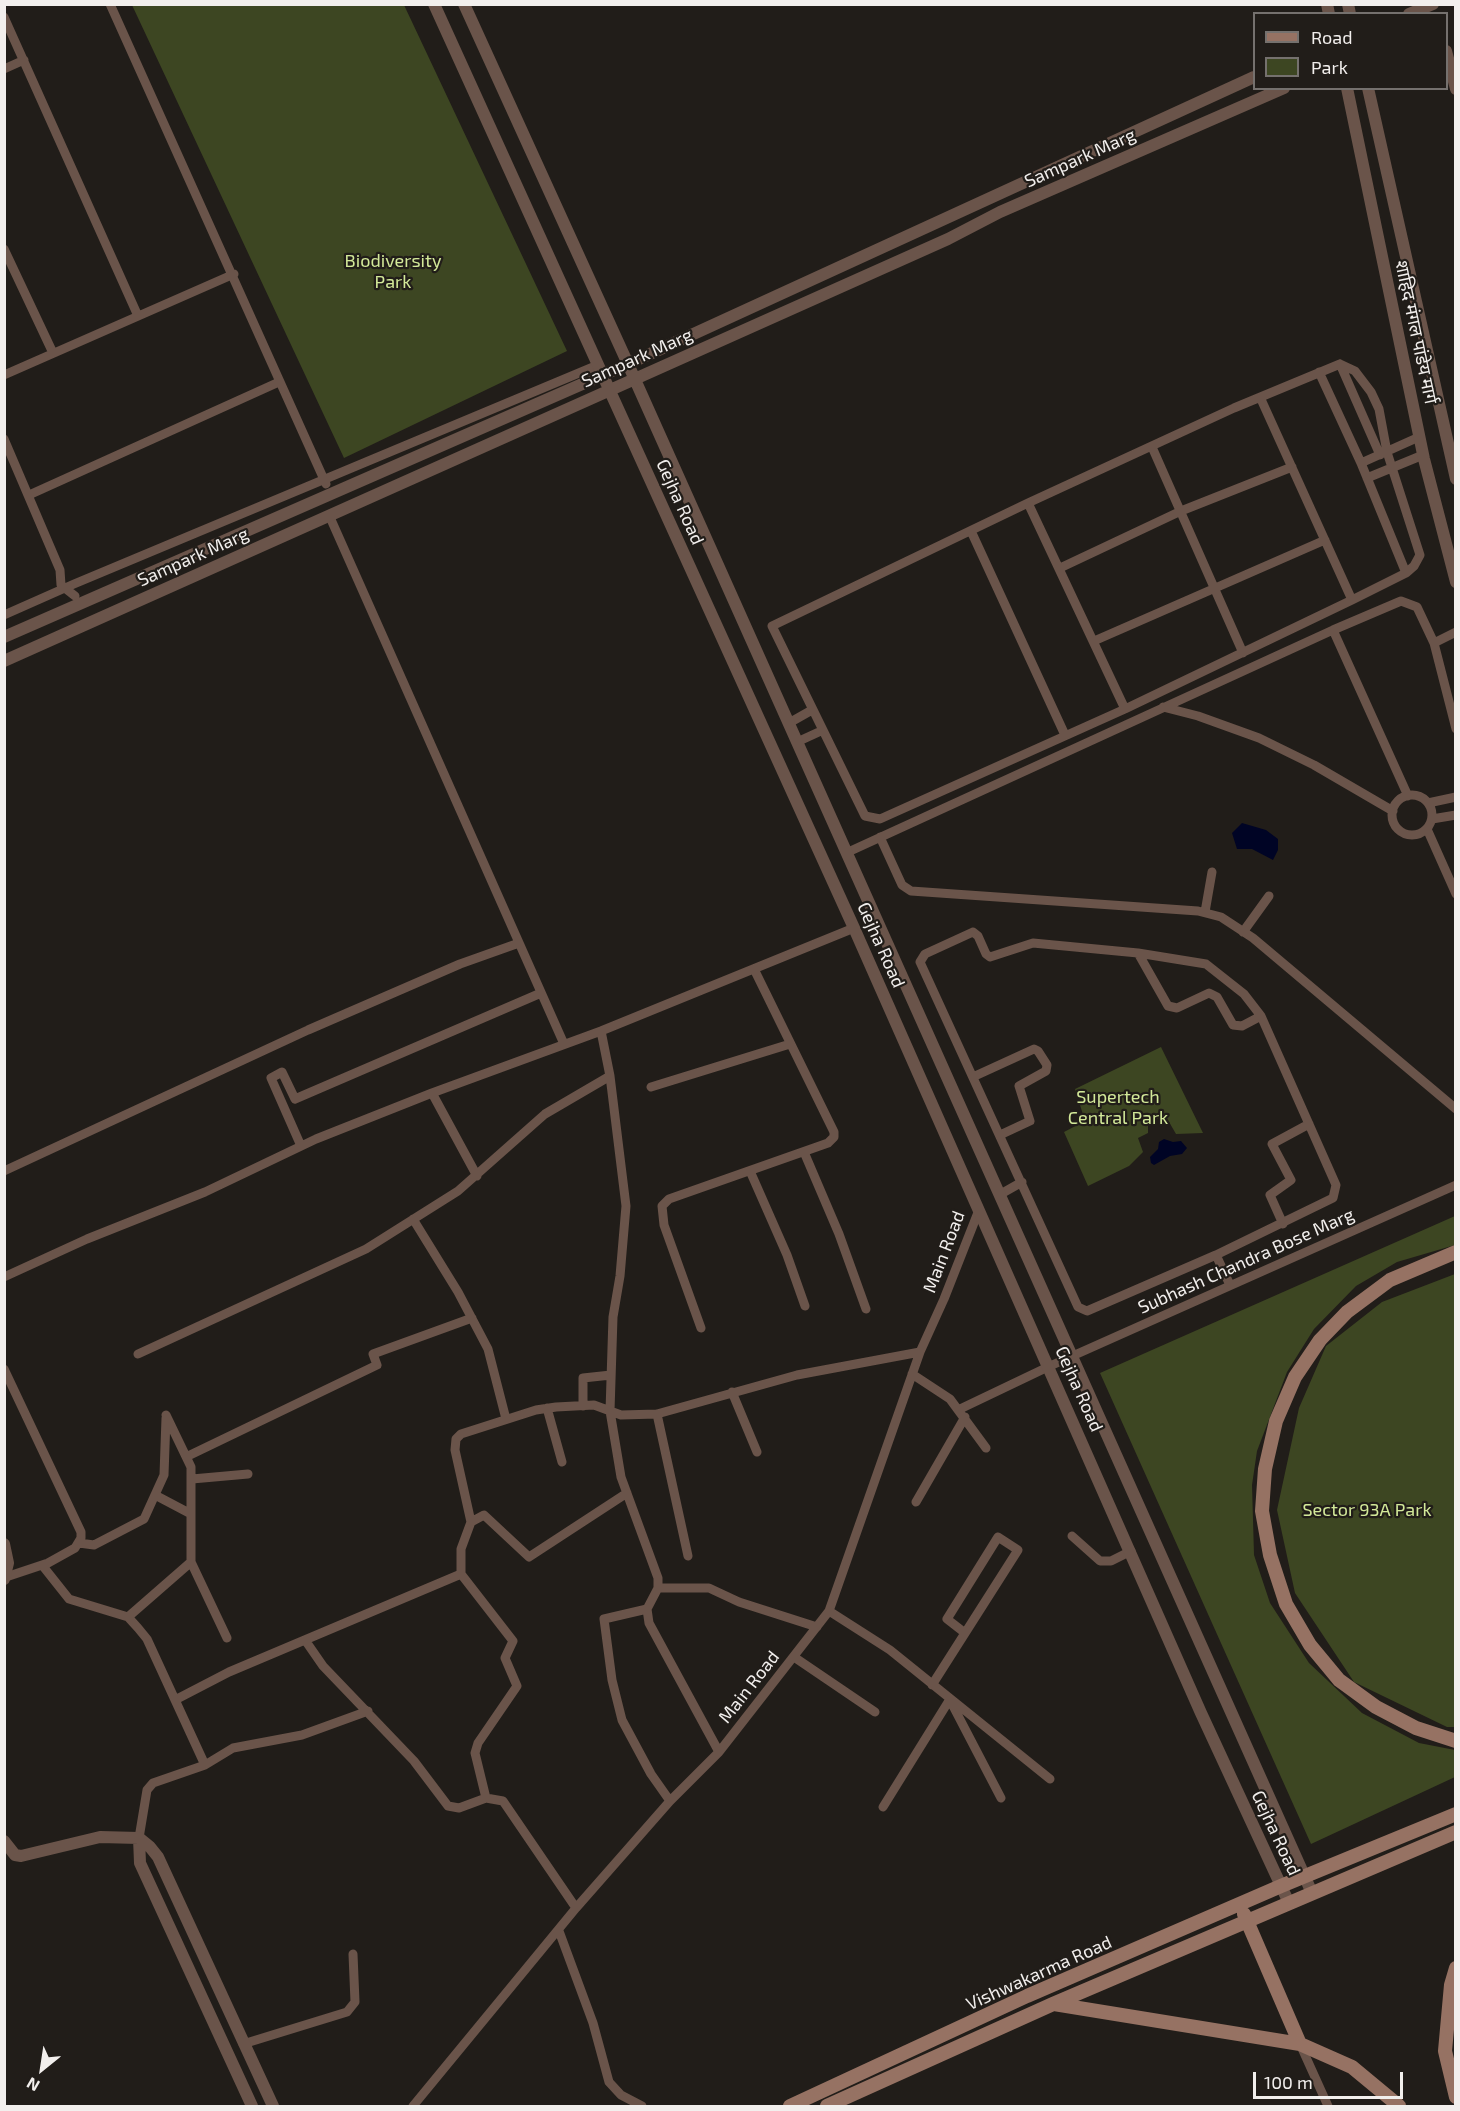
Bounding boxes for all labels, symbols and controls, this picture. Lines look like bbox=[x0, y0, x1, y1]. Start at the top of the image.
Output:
legend bbox=[1253, 12, 1448, 90]
text: Road bbox=[1311, 26, 1352, 48]
text: Park bbox=[1311, 56, 1348, 78]
street label: Sampark Marg bbox=[1021, 124, 1139, 192]
park label: Biodiversity Park bbox=[345, 250, 441, 292]
street label: शाहिद मंगल पांडेय मार्ग bbox=[1390, 258, 1442, 406]
street label: Sampark Marg bbox=[578, 324, 696, 392]
street label: Gejha Road bbox=[652, 456, 708, 548]
street label: Sampark Marg bbox=[134, 523, 252, 591]
street label: Gejha Road bbox=[853, 899, 909, 991]
park label: Supertech Central Park bbox=[1068, 1086, 1168, 1128]
street label: Subhash Chandra Bose Marg bbox=[1135, 1204, 1357, 1318]
street label: Main Road bbox=[918, 1208, 970, 1296]
street label: Gejha Road bbox=[1051, 1343, 1107, 1435]
park label: Sector 93A Park bbox=[1302, 1499, 1432, 1521]
street label: Main Road bbox=[714, 1646, 784, 1728]
street label: Gejha Road bbox=[1247, 1787, 1305, 1879]
street label: Vishwakarma Road bbox=[963, 1931, 1115, 2015]
north arrow bbox=[12, 2039, 72, 2099]
scale bar bbox=[1256, 2060, 1406, 2098]
text: 100 m bbox=[1264, 2071, 1313, 2093]
text: N bbox=[23, 2074, 43, 2096]

